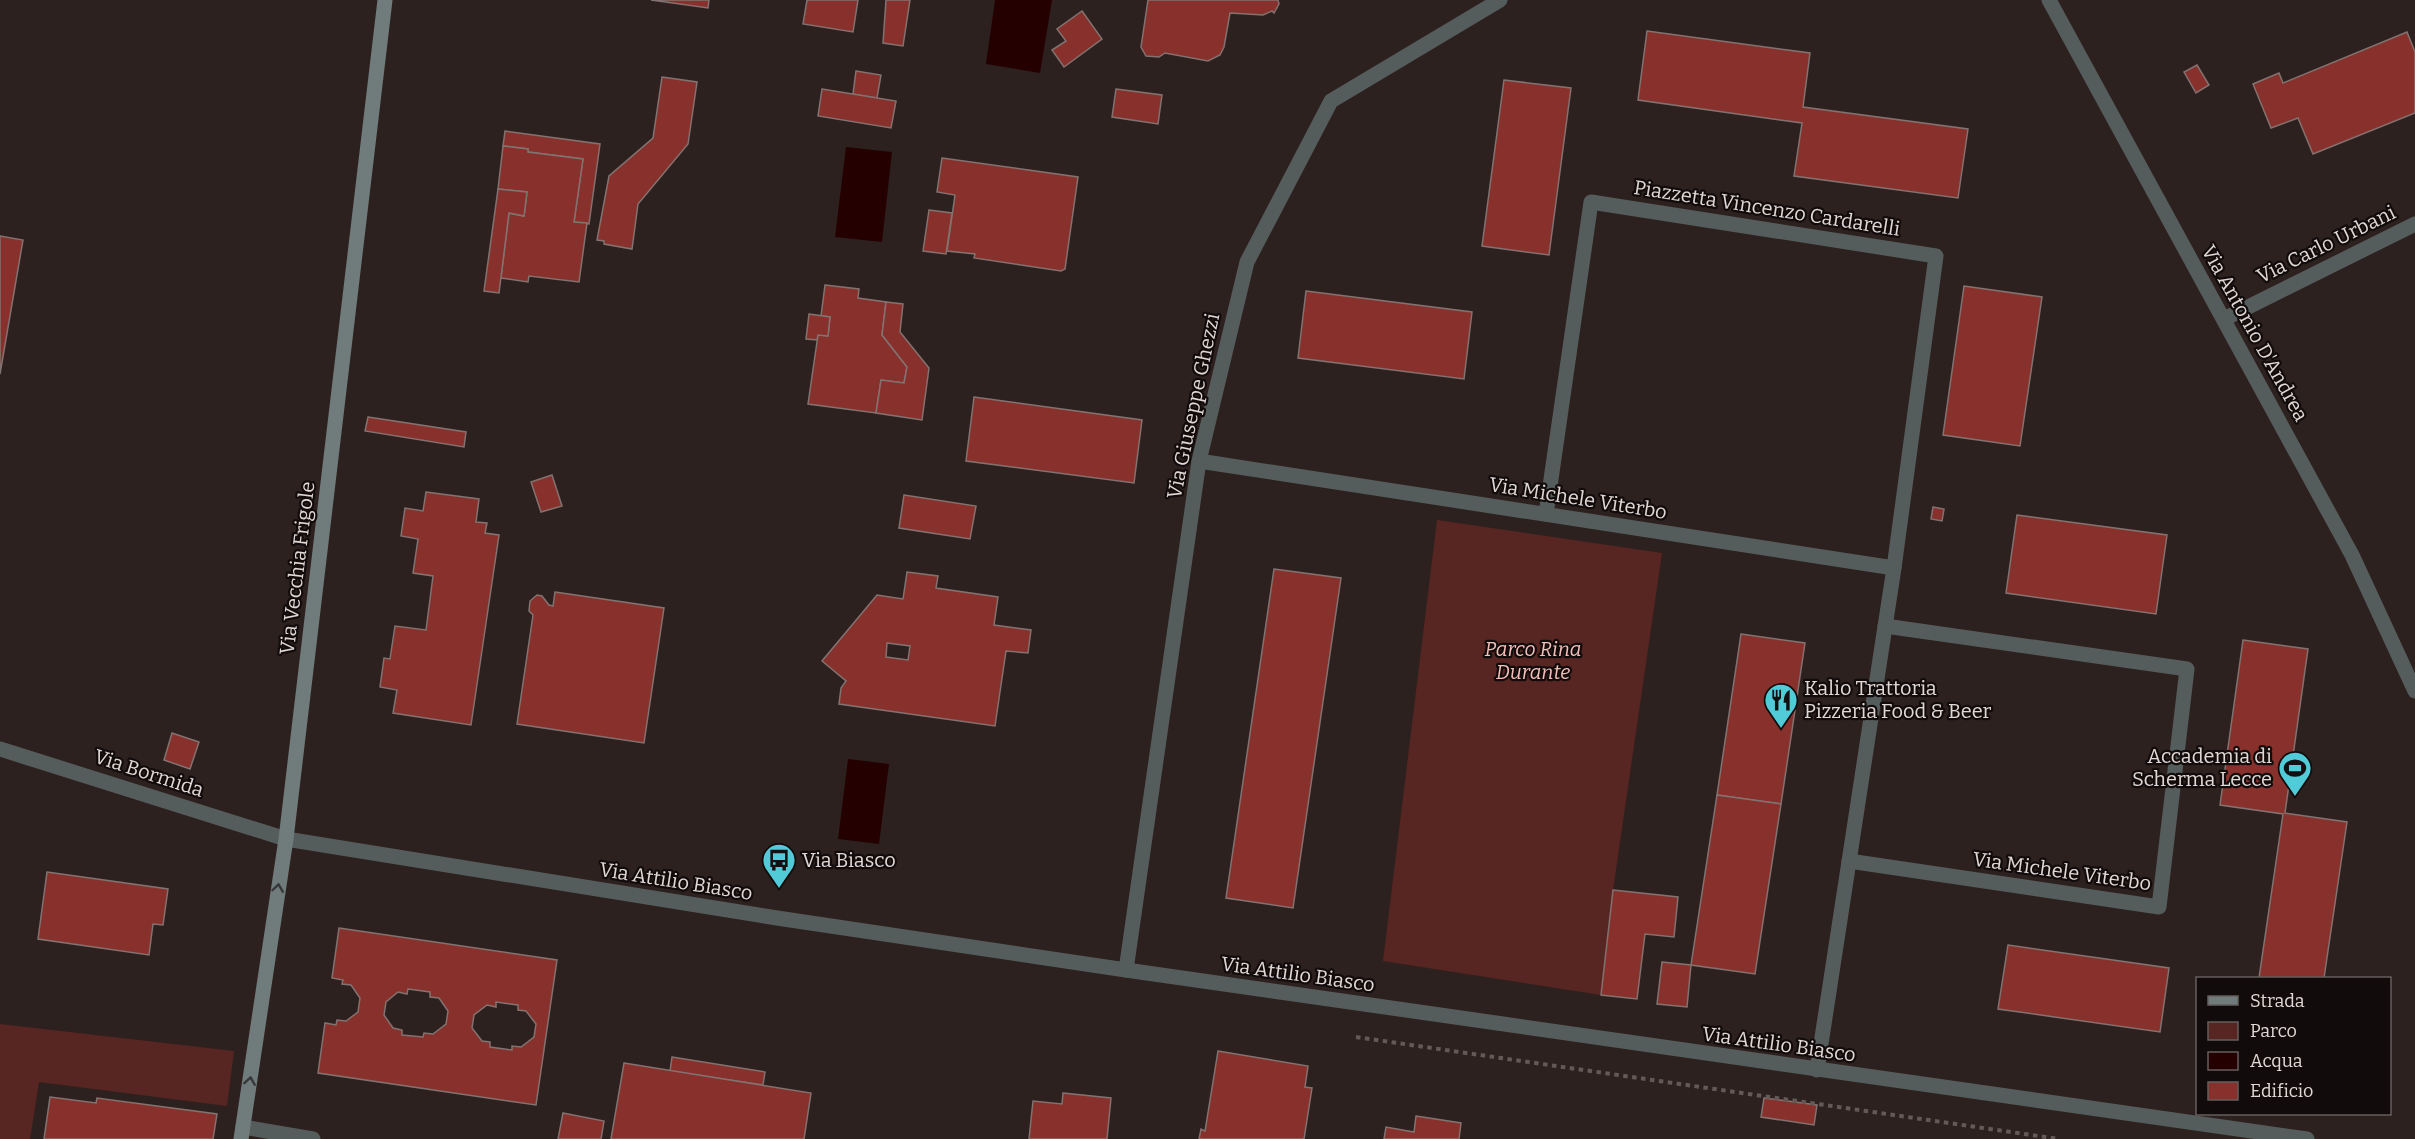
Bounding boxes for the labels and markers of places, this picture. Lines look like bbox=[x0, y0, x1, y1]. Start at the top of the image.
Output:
place label: Kalio Trattoria Pizzeria Food & Beer bbox=[1804, 676, 1992, 723]
restaurant icon: Kalio Trattoria Pizzeria Food & Beer bbox=[1763, 682, 1799, 729]
place label: Accademia di Scherma Lecce bbox=[2132, 744, 2272, 791]
sports icon: Accademia di Scherma Lecce bbox=[2277, 750, 2313, 797]
bus stop icon: Via Biasco bbox=[761, 842, 797, 889]
place label: Via Biasco bbox=[802, 848, 896, 872]

